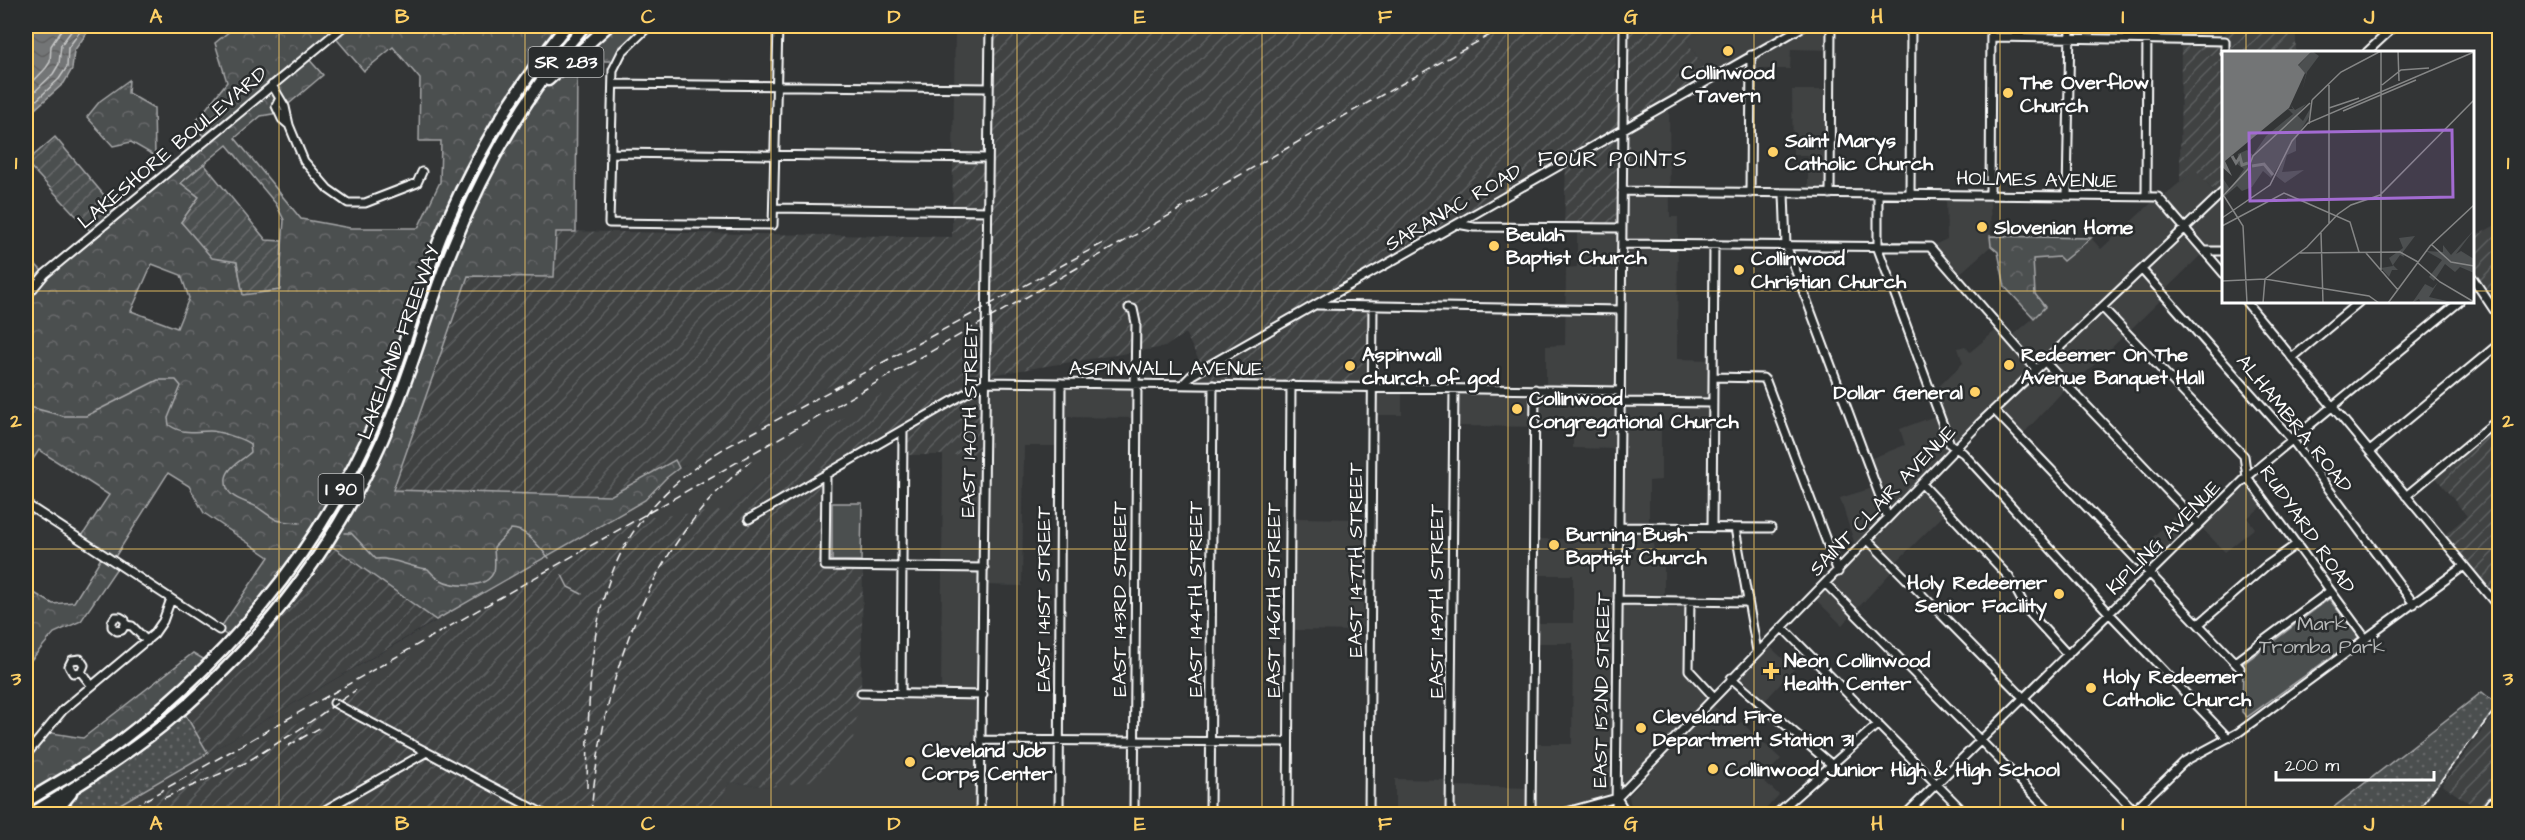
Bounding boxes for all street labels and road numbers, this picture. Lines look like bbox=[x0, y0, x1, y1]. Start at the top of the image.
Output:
road number: SR 283 bbox=[528, 47, 604, 77]
street label: LAKESHORE BOULEVARD bbox=[72, 60, 274, 236]
street label: SARANAC ROAD bbox=[1380, 157, 1527, 258]
street label: HOLMES AVENUE bbox=[1956, 165, 2118, 195]
street label: LAKELAND FREEWAY bbox=[351, 241, 447, 443]
street label: EAST 140TH STREET bbox=[954, 322, 986, 518]
street label: ALHAMBRA ROAD bbox=[2230, 348, 2359, 499]
street label: ASPINWALL AVENUE bbox=[1069, 355, 1263, 383]
street label: SAINT CLAIR AVENUE bbox=[1803, 419, 1963, 583]
street label: RUDYARD ROAD bbox=[2253, 460, 2362, 599]
street label: EAST 147TH STREET bbox=[1342, 462, 1370, 657]
road number: I 90 bbox=[318, 474, 364, 504]
street label: KIPLING AVENUE bbox=[2100, 474, 2227, 601]
street label: EAST 144TH STREET bbox=[1182, 500, 1210, 697]
street label: EAST 143RD STREET bbox=[1106, 501, 1134, 697]
street label: EAST 146TH STREET bbox=[1260, 502, 1288, 697]
street label: EAST 149TH STREET bbox=[1423, 504, 1451, 698]
street label: EAST 141ST STREET bbox=[1030, 506, 1058, 692]
street label: EAST 152ND STREET bbox=[1586, 592, 1618, 788]

